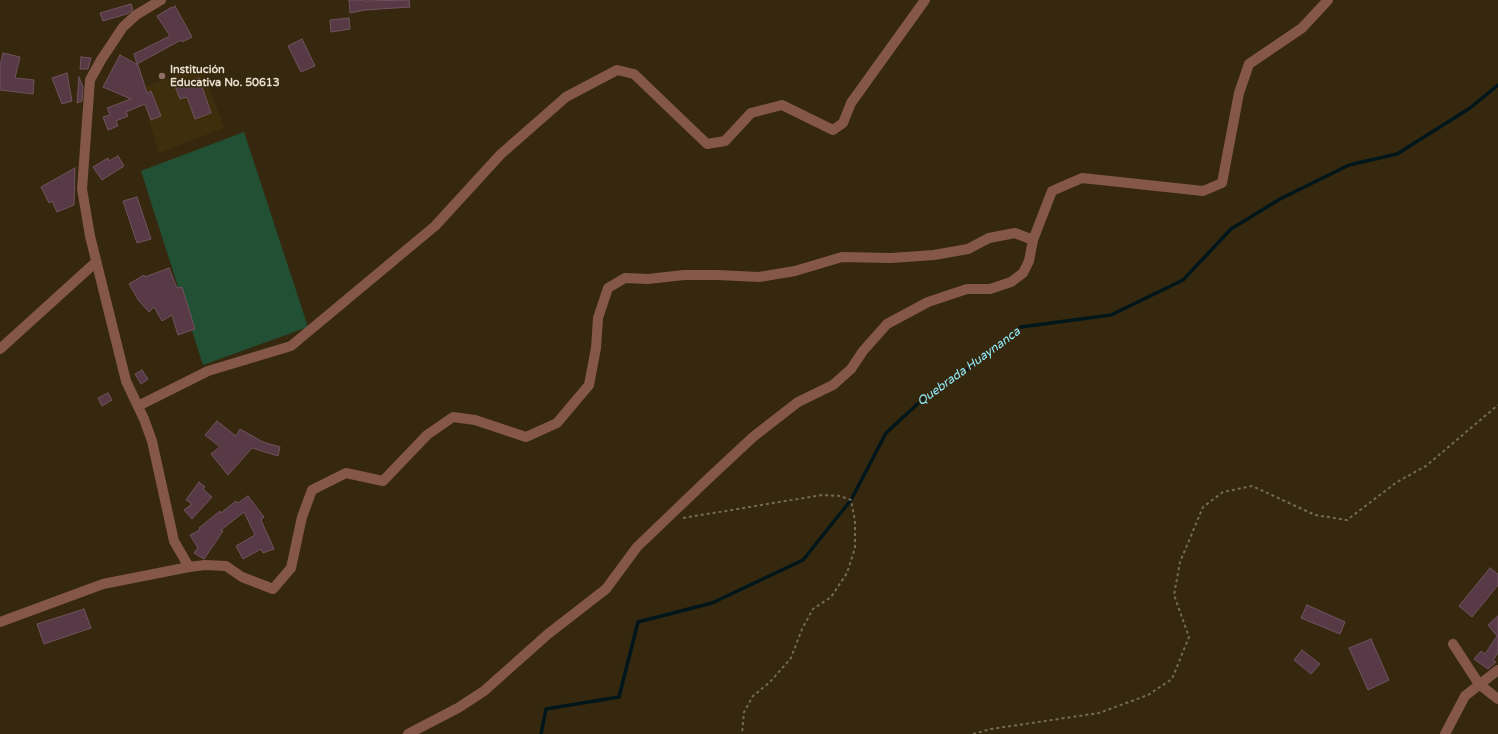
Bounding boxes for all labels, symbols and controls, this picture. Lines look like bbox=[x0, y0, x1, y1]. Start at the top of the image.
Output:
place label: Institución Educativa No. 50613 bbox=[170, 63, 280, 89]
marker: Institución Educativa No. 50613 bbox=[157, 71, 167, 81]
water label: Quebrada Huaynanca bbox=[915, 325, 1023, 409]

